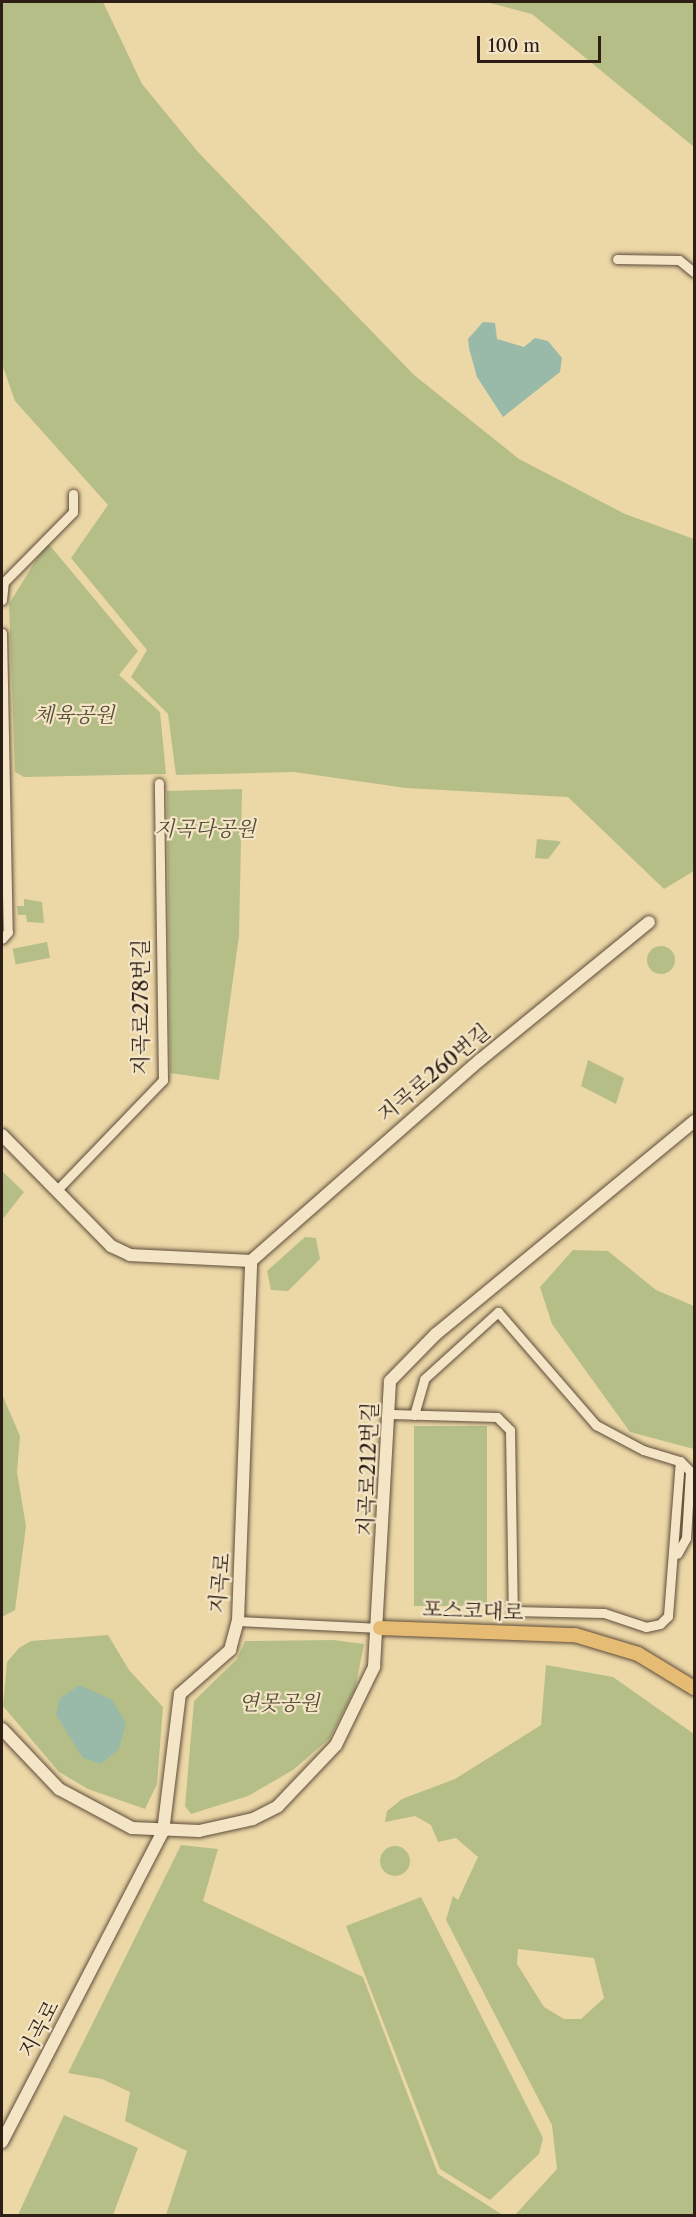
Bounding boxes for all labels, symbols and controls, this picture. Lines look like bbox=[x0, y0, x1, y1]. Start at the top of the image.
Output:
scale bar bbox=[480, 24, 604, 62]
text: 100 m bbox=[488, 35, 540, 57]
park label: 체육공원 bbox=[33, 702, 115, 728]
park label: 지곡다공원 bbox=[154, 816, 256, 842]
street label: 지곡로278번길 bbox=[128, 939, 154, 1075]
street label: 지곡로260번길 bbox=[373, 1019, 495, 1127]
street label: 지곡로212번길 bbox=[353, 1401, 383, 1537]
street label: 지곡로 bbox=[205, 1552, 235, 1614]
street label: 포스코대로 bbox=[422, 1597, 524, 1625]
park label: 연못공원 bbox=[238, 1690, 320, 1716]
street label: 지곡로 bbox=[14, 1996, 64, 2062]

